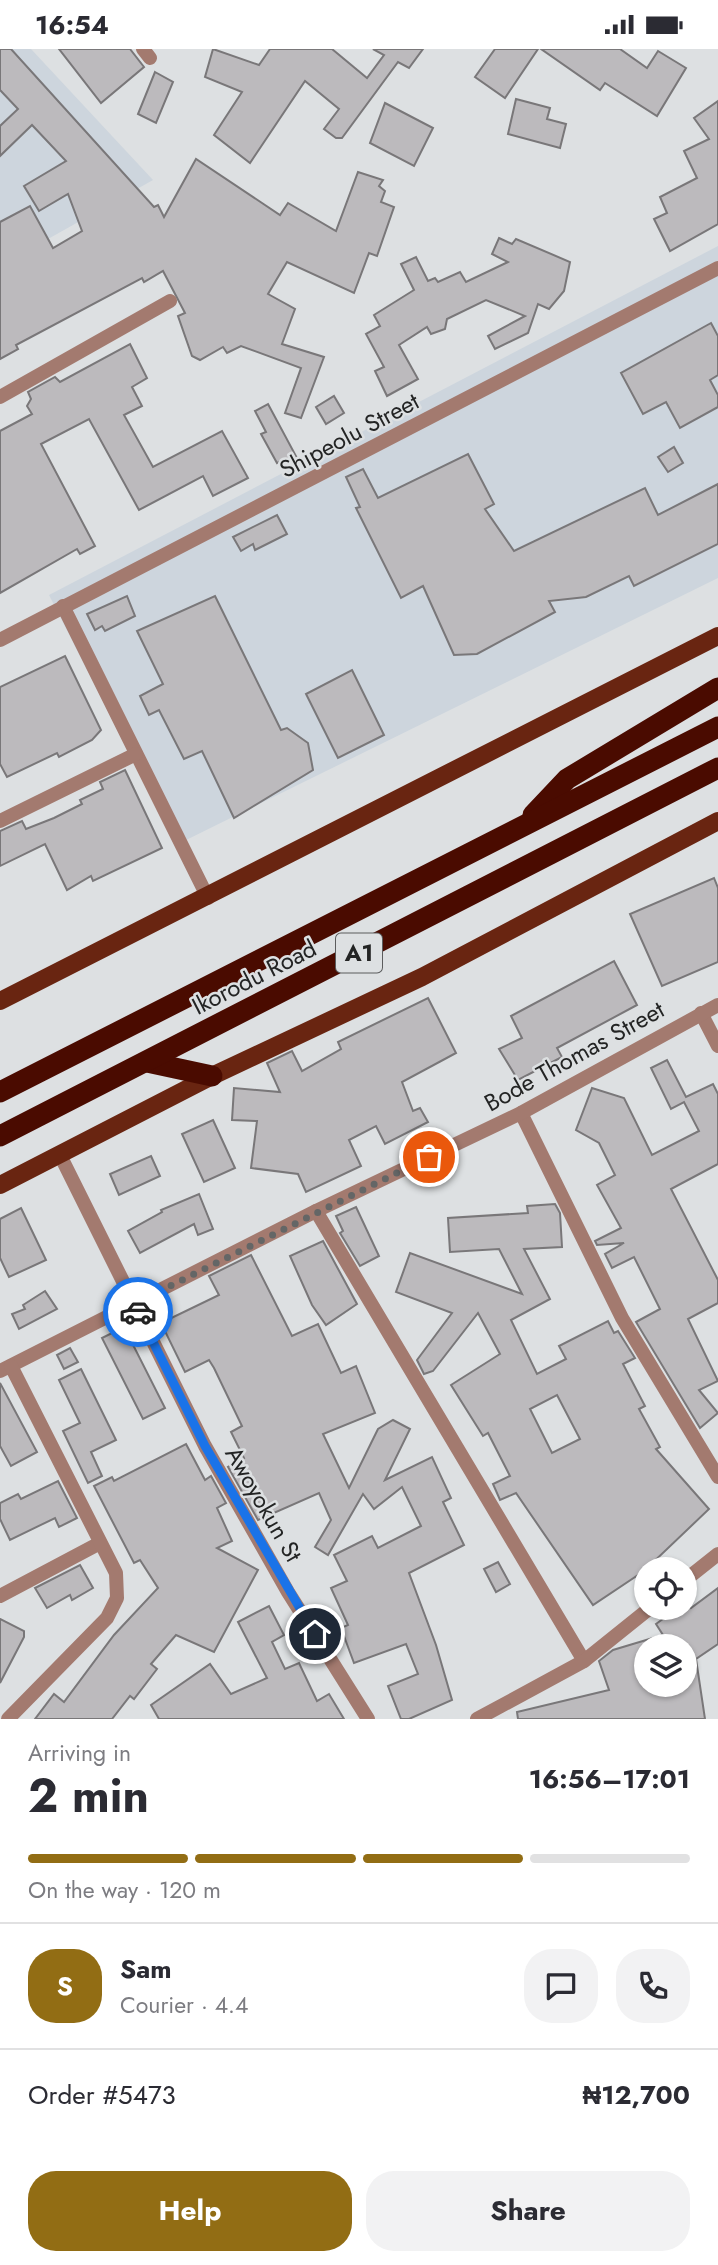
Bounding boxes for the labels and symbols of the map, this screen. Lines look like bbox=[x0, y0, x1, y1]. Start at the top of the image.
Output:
street label: Shipeolu Street bbox=[273, 383, 425, 487]
street label: Ikorodu Road bbox=[186, 931, 322, 1023]
road number: A1 bbox=[336, 933, 382, 972]
street label: Bode Thomas Street bbox=[478, 992, 671, 1120]
pin bbox=[399, 1127, 459, 1187]
courier bbox=[103, 1277, 173, 1347]
street label: Awoyokun St bbox=[217, 1440, 311, 1569]
pin bbox=[285, 1604, 345, 1664]

